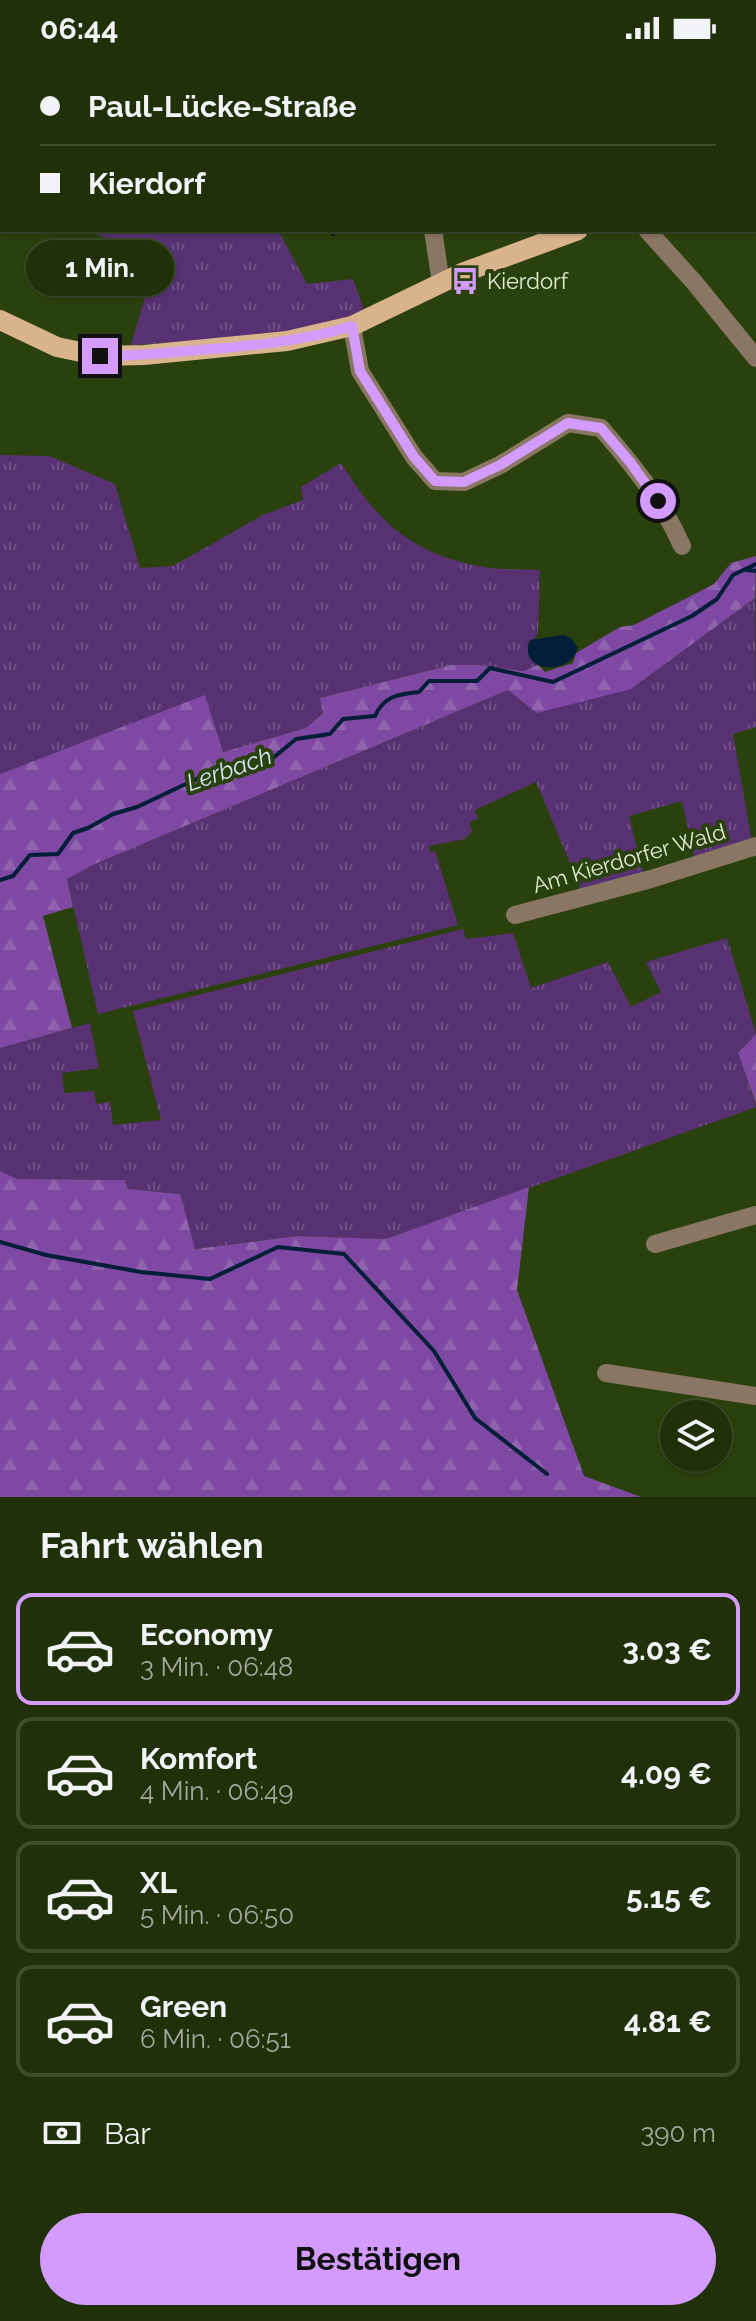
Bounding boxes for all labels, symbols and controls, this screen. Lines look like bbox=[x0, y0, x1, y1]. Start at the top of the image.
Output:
text: 06:44 bbox=[40, 11, 118, 46]
text: Paul-Lücke-Straße bbox=[88, 89, 356, 124]
text: Kierdorf bbox=[88, 166, 205, 201]
callout: 1 Min. bbox=[26, 240, 174, 296]
text: 1 Min. bbox=[65, 253, 135, 283]
bus stop icon: Kierdorf bbox=[450, 266, 480, 296]
place label: Kierdorf bbox=[487, 268, 569, 294]
route end bbox=[82, 338, 118, 374]
route start bbox=[640, 483, 676, 519]
water label: Lerbach bbox=[182, 741, 276, 797]
street label: Am Kierdorfer Wald bbox=[529, 818, 729, 898]
map controls bbox=[660, 1400, 732, 1472]
button: layers bbox=[660, 1400, 732, 1472]
text: Fahrt wählen bbox=[40, 1524, 264, 1566]
icon: car bbox=[44, 1613, 116, 1685]
text: Economy bbox=[140, 1617, 273, 1652]
text: 3.03 € bbox=[622, 1632, 712, 1667]
text: 3 Min. · 06:48 bbox=[140, 1652, 293, 1682]
icon: car bbox=[44, 1737, 116, 1809]
text: Komfort bbox=[140, 1741, 257, 1776]
text: 4.09 € bbox=[621, 1756, 712, 1791]
text: 4 Min. · 06:49 bbox=[140, 1776, 293, 1806]
icon: car bbox=[44, 1861, 116, 1933]
text: XL bbox=[140, 1865, 177, 1900]
text: 5.15 € bbox=[626, 1880, 712, 1915]
text: 5 Min. · 06:50 bbox=[140, 1900, 294, 1930]
icon: car bbox=[44, 1985, 116, 2057]
text: Green bbox=[140, 1989, 227, 2024]
text: 4.81 € bbox=[624, 2004, 712, 2039]
text: 6 Min. · 06:51 bbox=[140, 2024, 291, 2054]
icon: cash bbox=[40, 2111, 84, 2155]
text: Bar bbox=[104, 2116, 151, 2151]
text: 390 m bbox=[640, 2118, 716, 2148]
button: Bestätigen bbox=[40, 2213, 716, 2305]

